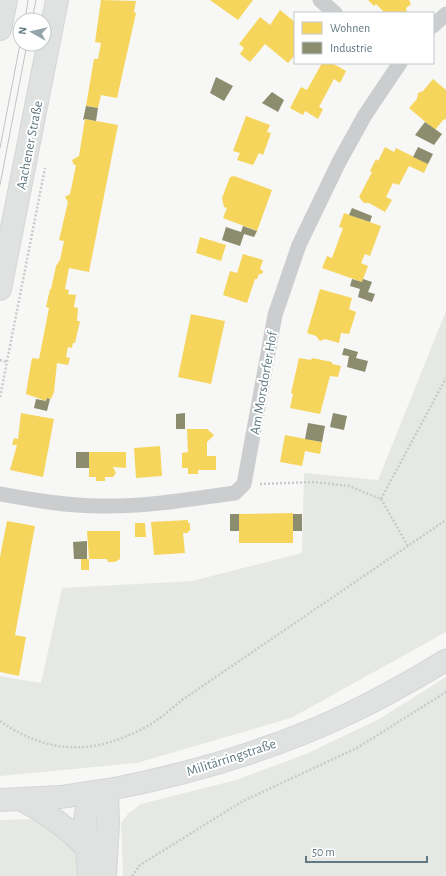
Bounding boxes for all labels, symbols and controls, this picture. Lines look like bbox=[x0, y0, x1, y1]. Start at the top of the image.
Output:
north arrow bbox=[12, 12, 52, 52]
legend bbox=[294, 12, 434, 64]
text: Wohnen bbox=[330, 22, 370, 34]
text: N bbox=[17, 26, 29, 35]
text: Industrie bbox=[330, 42, 372, 54]
street label: Aachener Straße bbox=[14, 100, 45, 191]
street label: Am Morsdorfer Hof bbox=[248, 330, 280, 436]
street label: Militärringstraße bbox=[185, 737, 278, 779]
scale bar bbox=[306, 838, 427, 864]
text: 50 m bbox=[312, 846, 335, 858]

